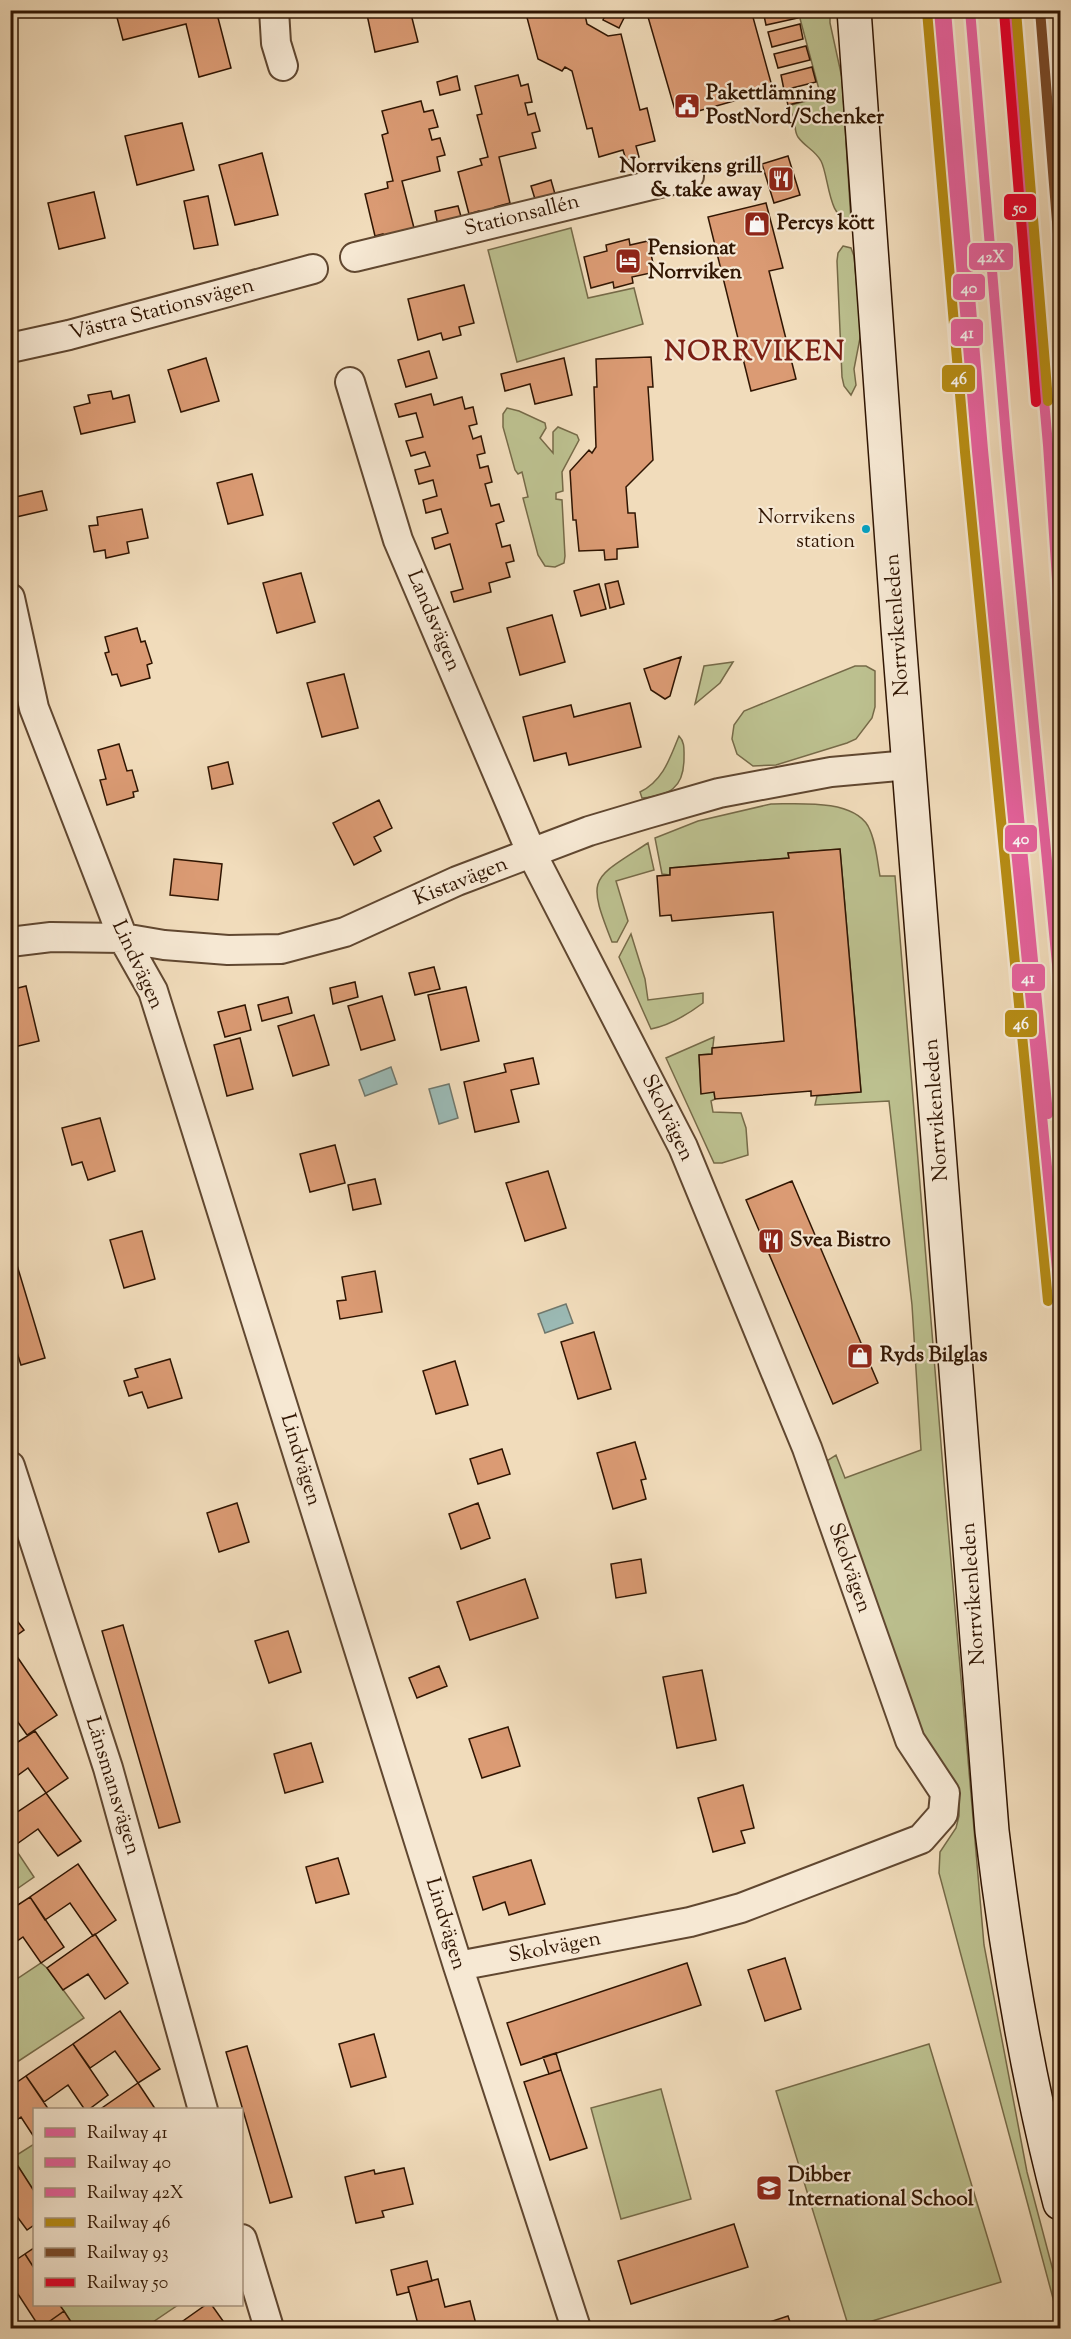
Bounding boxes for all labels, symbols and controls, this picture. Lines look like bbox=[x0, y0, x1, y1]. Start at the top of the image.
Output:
place label: Pakettlämning PostNord/Schenker bbox=[706, 79, 884, 133]
public building icon: Pakettlämning PostNord/Schenker bbox=[672, 91, 702, 121]
place label: Norrvikens grill & take away bbox=[620, 152, 763, 206]
restaurant icon: Norrvikens grill & take away bbox=[766, 164, 796, 194]
street label: Stationsallén bbox=[461, 187, 583, 245]
line badge: 50 bbox=[1003, 193, 1037, 221]
text: 50 bbox=[1011, 198, 1028, 221]
shop icon: Percys kött bbox=[742, 209, 772, 239]
place label: Percys kött bbox=[777, 209, 875, 239]
place label: Pensionat Norrviken bbox=[648, 234, 742, 288]
line badge: 42X bbox=[968, 242, 1014, 271]
hotel icon: Pensionat Norrviken bbox=[613, 246, 643, 276]
text: 42X bbox=[976, 247, 1006, 270]
street label: Västra Stationsvägen bbox=[66, 271, 258, 349]
line badge: 40 bbox=[952, 273, 986, 301]
text: 40 bbox=[960, 278, 978, 301]
line badge: 41 bbox=[950, 318, 984, 347]
text: 41 bbox=[959, 323, 974, 346]
district label: NORRVIKEN bbox=[664, 334, 846, 373]
line badge: 46 bbox=[941, 364, 976, 393]
text: 46 bbox=[950, 369, 967, 392]
place label: Norrvikens station bbox=[758, 504, 855, 557]
marker: Norrvikens station bbox=[860, 523, 872, 535]
street label: Norrvikenleden bbox=[878, 553, 918, 697]
street label: Landsvägen bbox=[398, 566, 468, 676]
line badge: 40 bbox=[1004, 824, 1038, 853]
text: 40 bbox=[1012, 829, 1030, 852]
street label: Kistavägen bbox=[410, 850, 512, 914]
street label: Lindvägen bbox=[103, 916, 171, 1014]
line badge: 41 bbox=[1011, 963, 1046, 992]
text: 41 bbox=[1020, 968, 1035, 991]
line badge: 46 bbox=[1004, 1009, 1038, 1038]
text: 46 bbox=[1012, 1014, 1029, 1037]
street label: Norrvikenleden bbox=[917, 1038, 957, 1182]
street label: Skolvägen bbox=[633, 1069, 701, 1167]
restaurant icon: Svea Bistro bbox=[756, 1226, 786, 1256]
place label: Svea Bistro bbox=[790, 1226, 891, 1256]
shop icon: Ryds Bilglas bbox=[845, 1341, 875, 1371]
place label: Ryds Bilglas bbox=[880, 1341, 987, 1371]
street label: Lindvägen bbox=[272, 1410, 328, 1510]
street label: Skolvägen bbox=[820, 1519, 878, 1617]
street label: Norrvikenleden bbox=[954, 1522, 994, 1666]
street label: Länsmansvägen bbox=[77, 1713, 147, 1859]
street label: Lindvägen bbox=[417, 1874, 473, 1974]
street label: Skolvägen bbox=[506, 1924, 604, 1972]
legend bbox=[33, 2108, 243, 2306]
text: Railway 41 bbox=[87, 2121, 168, 2147]
text: Railway 40 bbox=[87, 2151, 171, 2177]
place label: Dibber International School bbox=[788, 2161, 974, 2215]
school or university icon: Dibber International School bbox=[754, 2173, 784, 2203]
text: Railway 42X bbox=[87, 2181, 184, 2207]
text: Railway 46 bbox=[87, 2211, 170, 2237]
text: Railway 93 bbox=[87, 2241, 169, 2267]
text: Railway 50 bbox=[87, 2271, 168, 2297]

